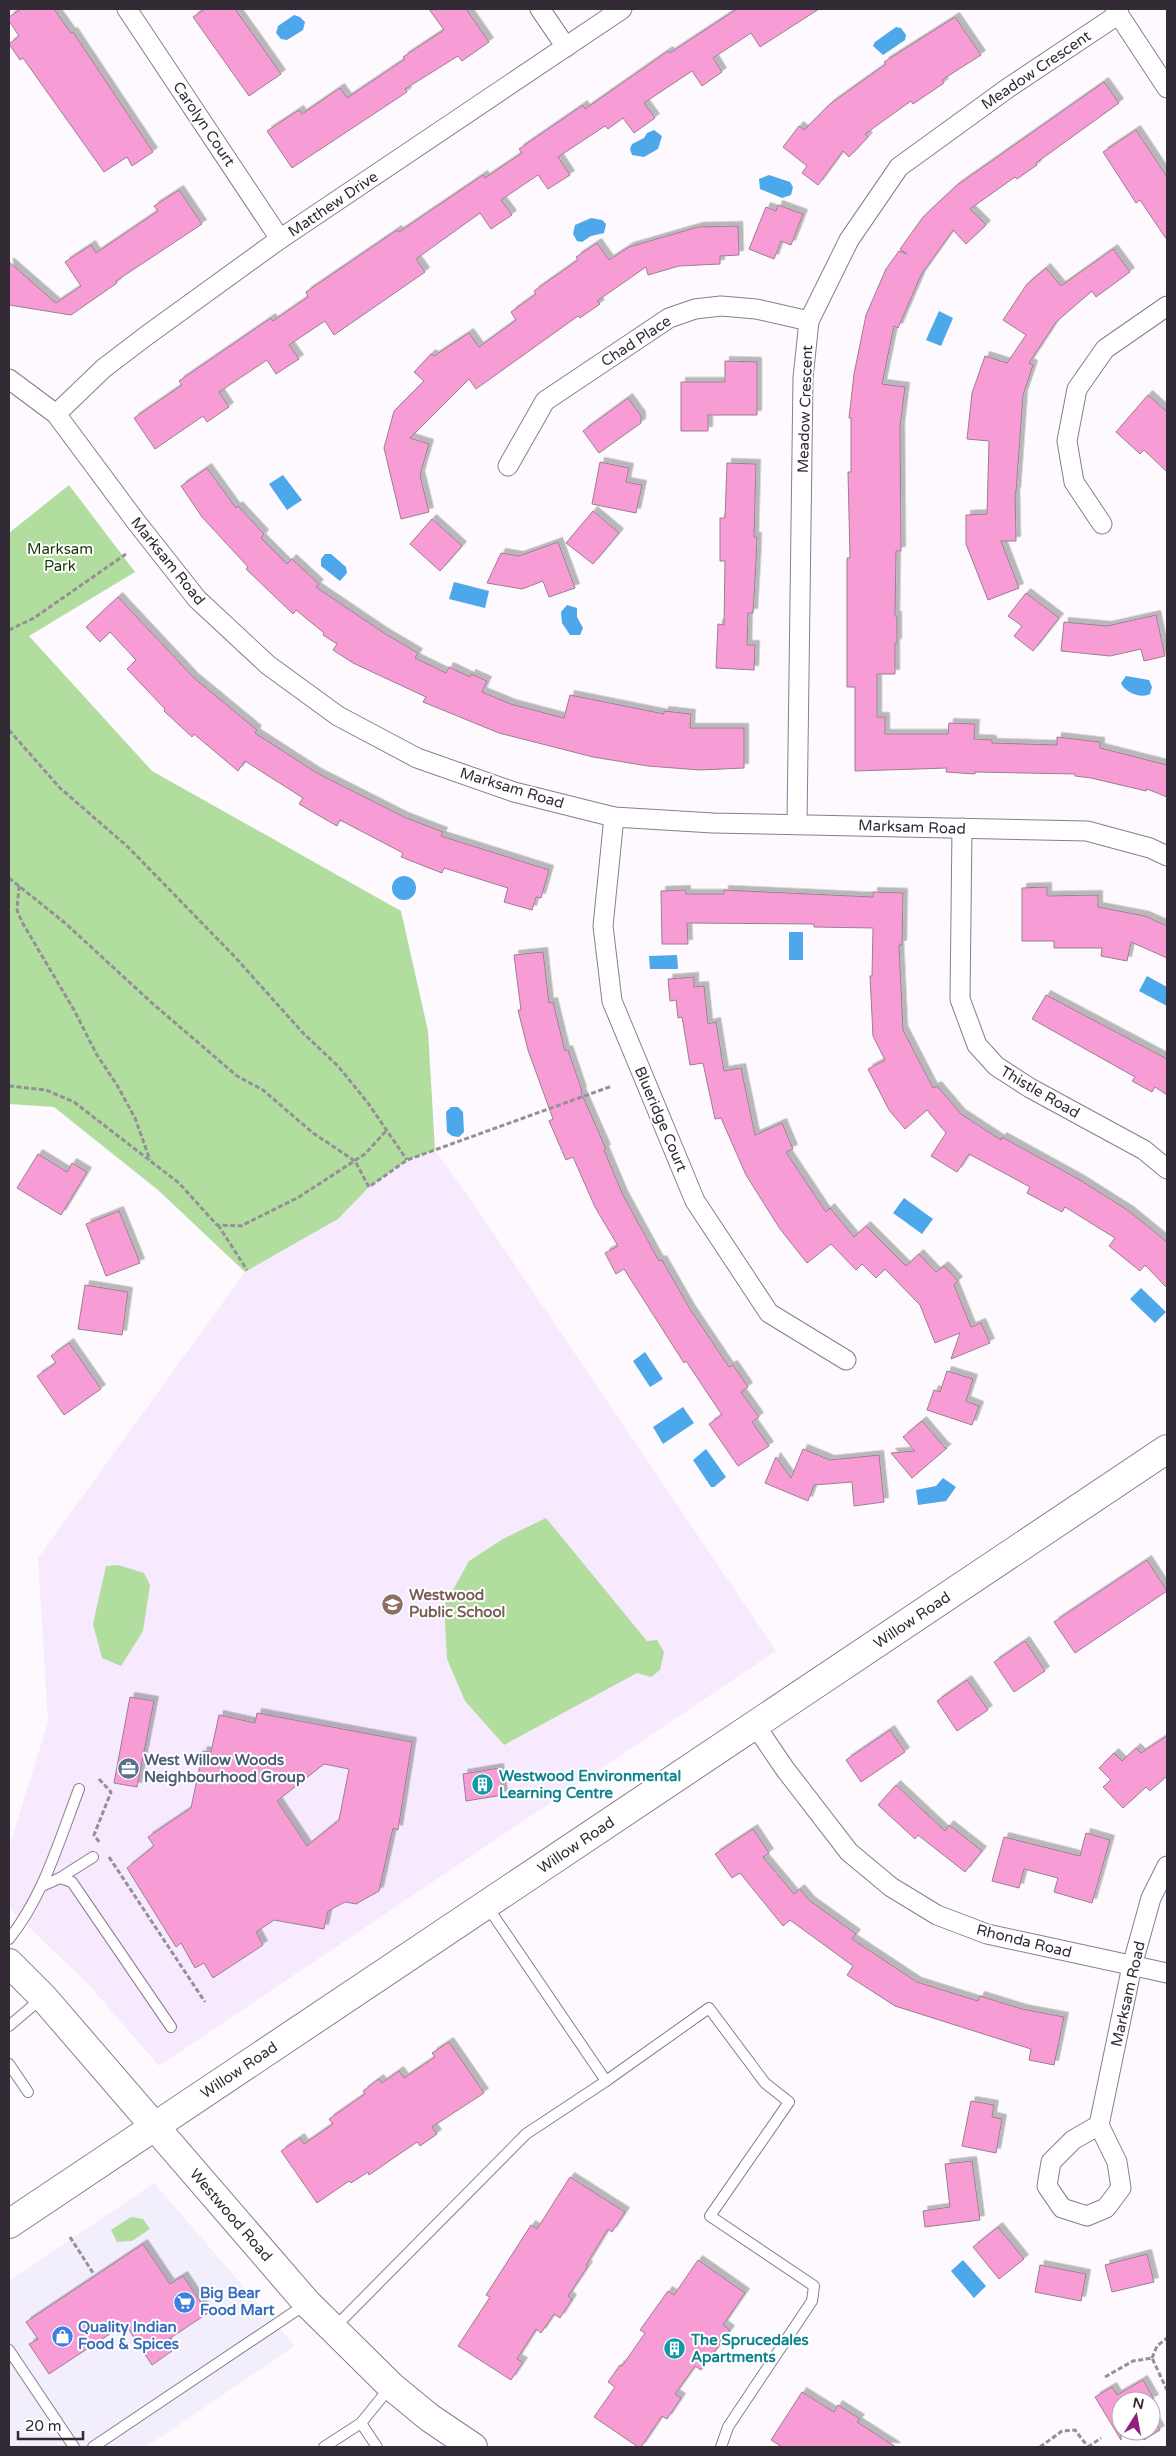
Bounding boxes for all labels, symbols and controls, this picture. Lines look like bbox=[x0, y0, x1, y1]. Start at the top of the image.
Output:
street label: Meadow Crescent bbox=[978, 27, 1094, 113]
street label: Carolyn Court bbox=[169, 78, 239, 170]
street label: Matthew Drive bbox=[285, 167, 381, 241]
street label: Chad Place bbox=[598, 312, 674, 370]
street label: Meadow Crescent bbox=[794, 344, 816, 473]
street label: Marksam Road bbox=[127, 513, 209, 609]
park label: Marksam Park bbox=[27, 540, 93, 575]
street label: Marksam Road bbox=[458, 764, 566, 812]
street label: Marksam Road bbox=[858, 816, 966, 838]
street label: Thistle Road bbox=[997, 1062, 1083, 1122]
street label: Blueridge Court bbox=[631, 1064, 691, 1174]
place label: Westwood Public School bbox=[409, 1586, 505, 1621]
street label: Willow Road bbox=[870, 1588, 954, 1652]
school or university icon: Westwood Public School bbox=[381, 1592, 405, 1616]
place label: West Willow Woods Neighbourhood Group bbox=[144, 1751, 306, 1787]
office icon: West Willow Woods Neighbourhood Group bbox=[116, 1757, 140, 1781]
place label: Westwood Environmental Learning Centre bbox=[499, 1767, 681, 1803]
building icon: Westwood Environmental Learning Centre bbox=[471, 1773, 495, 1797]
street label: Willow Road bbox=[534, 1813, 618, 1877]
street label: Rhonda Road bbox=[974, 1920, 1074, 1962]
street label: Marksam Road bbox=[1107, 1939, 1149, 2049]
street label: Willow Road bbox=[197, 2038, 281, 2102]
street label: Westwood Road bbox=[186, 2165, 276, 2265]
place label: Big Bear Food Mart bbox=[200, 2284, 275, 2319]
supermarket icon: Big Bear Food Mart bbox=[172, 2290, 196, 2314]
place label: Quality Indian Food & Spices bbox=[78, 2318, 179, 2354]
shop icon: Quality Indian Food & Spices bbox=[50, 2324, 74, 2348]
place label: The Sprucedales Apartments bbox=[690, 2331, 809, 2367]
building icon: The Sprucedales Apartments bbox=[663, 2337, 687, 2361]
north arrow bbox=[1111, 2391, 1161, 2441]
text: N bbox=[1131, 2394, 1146, 2413]
scale bar bbox=[18, 2408, 82, 2440]
text: 20 m bbox=[25, 2417, 62, 2435]

